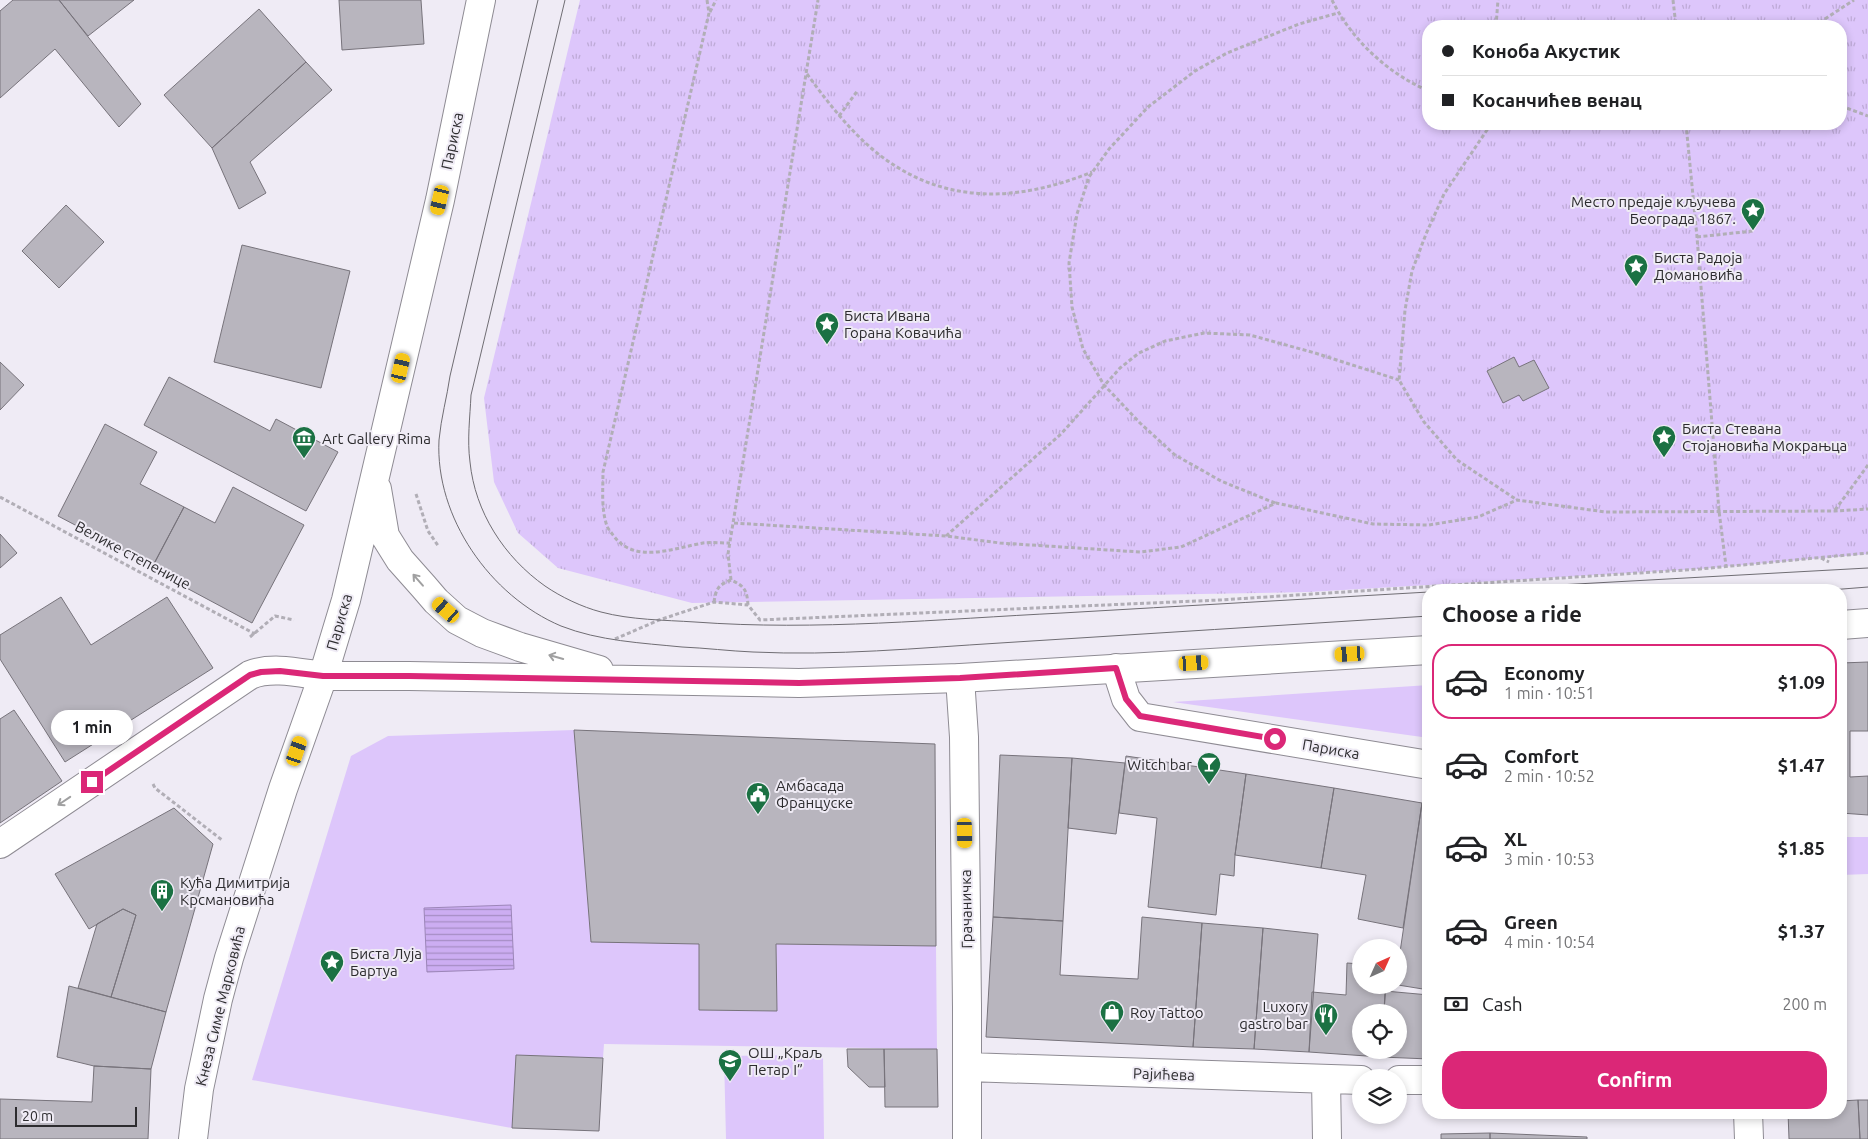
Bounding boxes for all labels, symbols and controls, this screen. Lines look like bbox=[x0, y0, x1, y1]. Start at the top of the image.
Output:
text: Коноба Акустик bbox=[1472, 40, 1620, 62]
text: Косанчићев венац bbox=[1472, 89, 1642, 111]
street label: Париска bbox=[438, 111, 466, 171]
car bbox=[429, 184, 450, 216]
place label: Место предаје кључева Београда 1867. bbox=[1571, 193, 1736, 227]
place icon: Место предаје кључева Београда 1867. bbox=[1740, 197, 1766, 231]
place label: Биста Радоја Домановића bbox=[1654, 249, 1743, 283]
place icon: Биста Радоја Домановића bbox=[1623, 253, 1649, 287]
place label: Биста Ивана Горана Ковачића bbox=[844, 307, 962, 341]
place icon: Биста Ивана Горана Ковачића bbox=[814, 311, 840, 345]
car bbox=[390, 352, 411, 384]
place label: Биста Стевана Стојановића Мокрањца bbox=[1682, 420, 1847, 454]
place icon: Биста Стевана Стојановића Мокрањца bbox=[1651, 424, 1677, 458]
museum icon: Art Gallery Rima bbox=[291, 425, 317, 459]
place label: Art Gallery Rima bbox=[322, 430, 431, 447]
street label: Велике степенице bbox=[72, 517, 194, 593]
one-way arrow bbox=[412, 574, 423, 587]
street label: Париска bbox=[323, 592, 355, 652]
car bbox=[429, 594, 462, 626]
text: Choose a ride bbox=[1442, 601, 1582, 626]
car bbox=[1334, 646, 1365, 662]
one-way arrow bbox=[549, 652, 565, 662]
car bbox=[1178, 655, 1209, 671]
icon: car bbox=[1444, 659, 1489, 704]
text: Economy bbox=[1504, 662, 1585, 684]
text: $1.09 bbox=[1777, 671, 1825, 693]
text: 1 min · 10:51 bbox=[1504, 684, 1595, 702]
callout: 1 min bbox=[51, 710, 133, 744]
text: 1 min bbox=[72, 718, 112, 736]
route start bbox=[1264, 728, 1286, 750]
car bbox=[285, 734, 308, 768]
street label: Париска bbox=[1301, 736, 1361, 762]
icon: car bbox=[1444, 742, 1489, 787]
text: Comfort bbox=[1504, 745, 1579, 767]
bar icon: Witch bar bbox=[1196, 751, 1222, 785]
text: $1.47 bbox=[1777, 754, 1825, 776]
place label: Witch bar bbox=[1127, 756, 1192, 773]
text: 2 min · 10:52 bbox=[1504, 767, 1595, 785]
route end bbox=[81, 771, 103, 793]
place label: Амбасада Француске bbox=[776, 777, 853, 811]
public building icon: Амбасада Француске bbox=[745, 781, 771, 815]
one-way arrow bbox=[57, 796, 71, 806]
car bbox=[957, 818, 972, 848]
icon: car bbox=[1444, 825, 1489, 870]
text: XL bbox=[1504, 828, 1527, 850]
text: $1.85 bbox=[1777, 837, 1825, 859]
text: 3 min · 10:53 bbox=[1504, 850, 1595, 868]
street label: Грачаничка bbox=[957, 869, 975, 949]
place label: Кућа Димитрија Крсмановића bbox=[180, 874, 290, 908]
building icon: Кућа Димитрија Крсмановића bbox=[149, 878, 175, 912]
icon: car bbox=[1444, 908, 1489, 953]
text: Green bbox=[1504, 911, 1558, 933]
text: $1.37 bbox=[1777, 920, 1825, 942]
street label: Кнеза Симе Марковића bbox=[192, 924, 248, 1088]
text: 4 min · 10:54 bbox=[1504, 933, 1595, 951]
north arrow bbox=[1352, 939, 1408, 994]
map controls bbox=[1352, 939, 1407, 1124]
place label: Биста Луја Бартуа bbox=[350, 945, 422, 979]
place icon: Биста Луја Бартуа bbox=[319, 949, 345, 983]
icon: cash bbox=[1442, 990, 1470, 1018]
text: Cash bbox=[1482, 993, 1523, 1015]
text: 200 m bbox=[1782, 995, 1827, 1013]
place label: Luxory gastro bar bbox=[1239, 998, 1308, 1032]
shop icon: Roy Tattoo bbox=[1099, 999, 1125, 1033]
restaurant icon: Luxory gastro bar bbox=[1313, 1002, 1339, 1036]
place label: Roy Tattoo bbox=[1130, 1004, 1204, 1021]
button: locate bbox=[1352, 1004, 1407, 1059]
place label: ОШ „Краљ Петар I” bbox=[748, 1044, 822, 1078]
school or university icon: ОШ „Краљ Петар I” bbox=[717, 1048, 743, 1082]
button: Confirm bbox=[1442, 1051, 1827, 1109]
street label: Рајићева bbox=[1133, 1064, 1195, 1084]
button: layers bbox=[1352, 1069, 1407, 1124]
scale bar bbox=[15, 1104, 138, 1127]
text: 20 m bbox=[22, 1108, 53, 1124]

